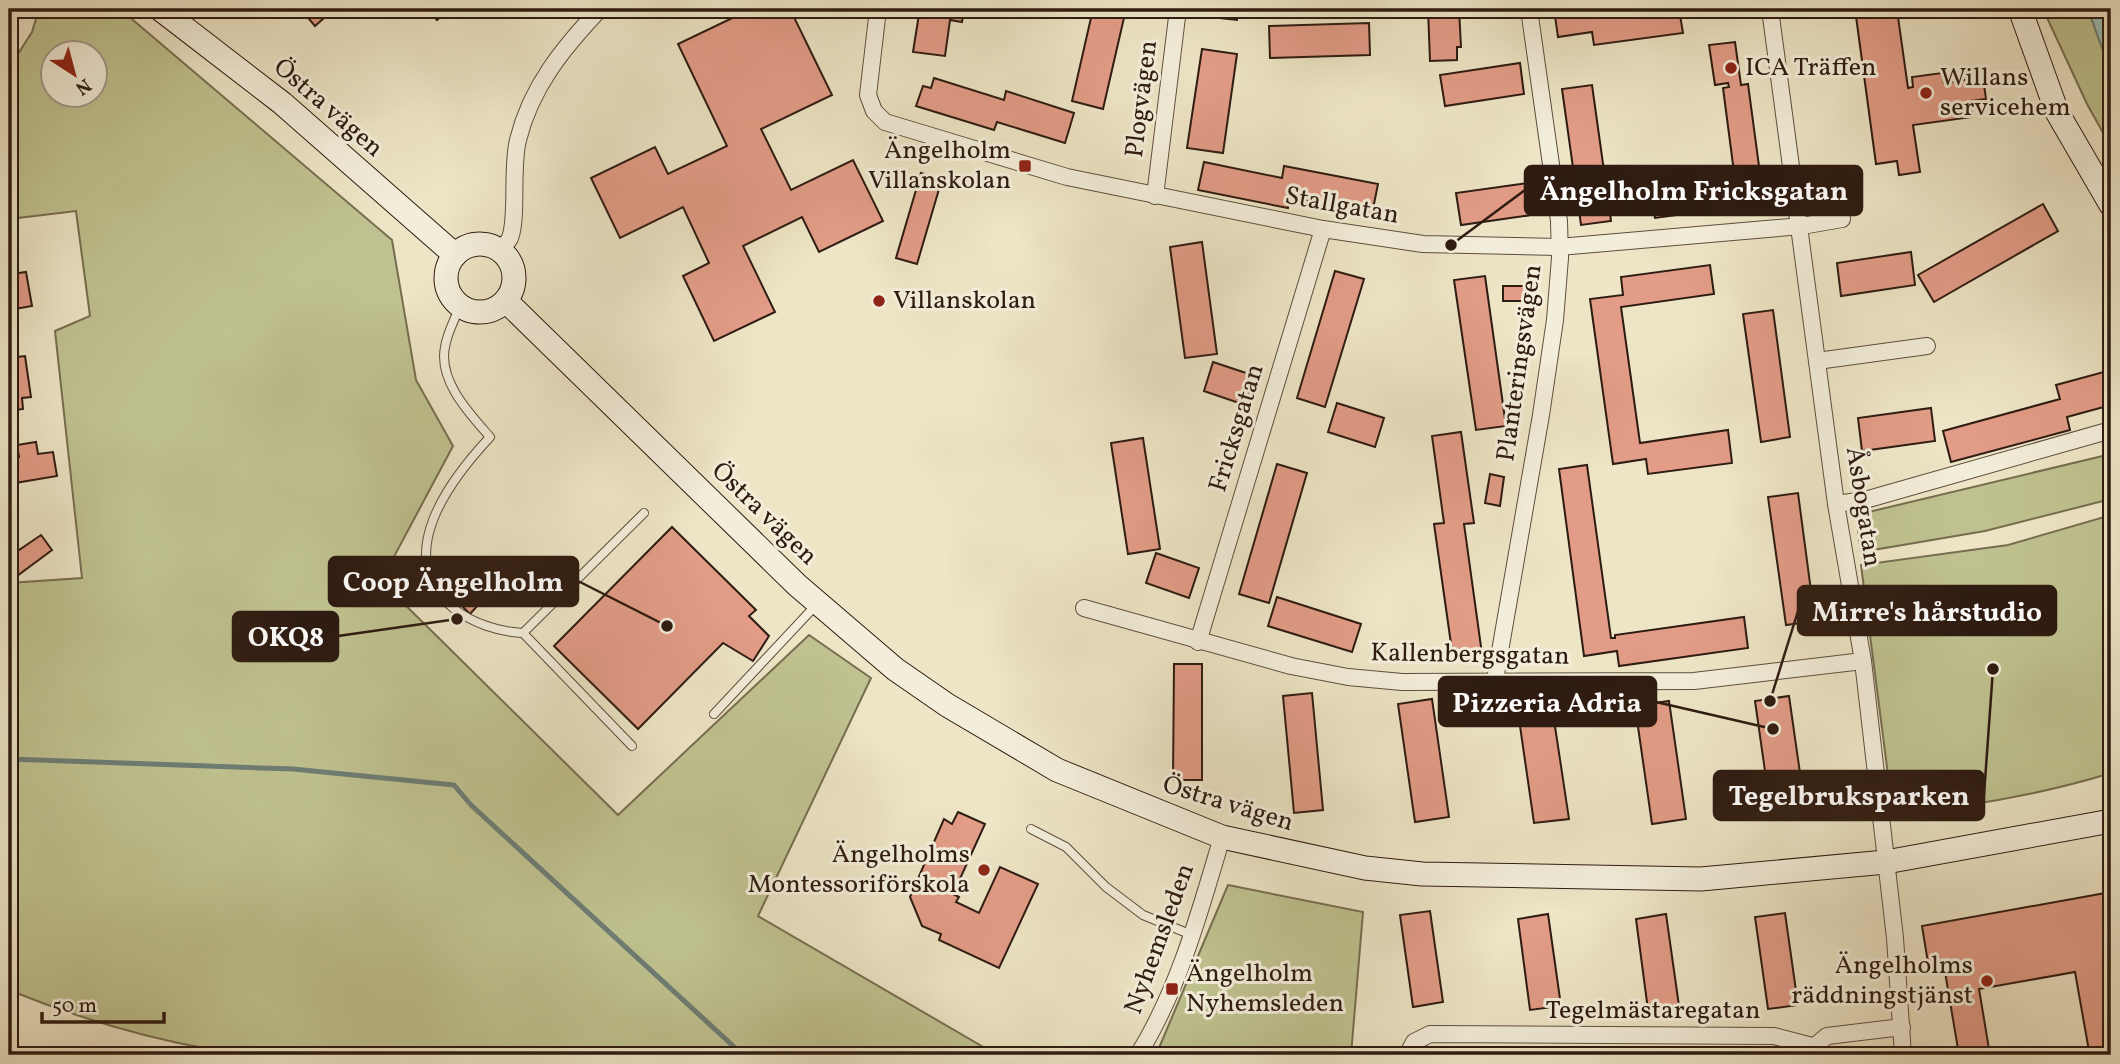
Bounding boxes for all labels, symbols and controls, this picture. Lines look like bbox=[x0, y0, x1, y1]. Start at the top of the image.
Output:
north arrow bbox=[38, 38, 108, 108]
street label: Plogvägen bbox=[1117, 38, 1167, 160]
street label: Östra vägen bbox=[265, 50, 391, 166]
place label: ICA Träffen bbox=[1745, 50, 1877, 86]
marker: ICA Träffen bbox=[1723, 60, 1739, 76]
place label: Willans servicehem bbox=[1940, 60, 2071, 126]
text: N bbox=[69, 72, 96, 101]
marker: Willans servicehem bbox=[1918, 85, 1934, 101]
place label: Ängelholm Villanskolan bbox=[868, 133, 1011, 199]
marker: Ängelholm Villanskolan bbox=[1017, 158, 1033, 174]
callout: Ängelholm Fricksgatan bbox=[1525, 166, 1862, 215]
text: Ängelholm Fricksgatan bbox=[1540, 173, 1848, 212]
street label: Stallgatan bbox=[1282, 178, 1402, 234]
street label: Planteringsvägen bbox=[1488, 262, 1552, 464]
place label: Villanskolan bbox=[893, 283, 1036, 319]
marker: Villanskolan bbox=[871, 293, 887, 309]
street label: Fricksgatan bbox=[1200, 360, 1274, 496]
street label: Åsbogatan bbox=[1836, 444, 1890, 570]
street label: Östra vägen bbox=[703, 454, 825, 574]
callout: Coop Ängelholm bbox=[329, 557, 578, 606]
text: Coop Ängelholm bbox=[343, 564, 563, 603]
callout: Mirre's hårstudio bbox=[1798, 586, 2056, 635]
text: Mirre's hårstudio bbox=[1812, 594, 2042, 633]
callout: OKQ8 bbox=[233, 612, 338, 661]
text: OKQ8 bbox=[248, 619, 324, 658]
street label: Kallenbergsgatan bbox=[1370, 635, 1570, 675]
callout: Pizzeria Adria bbox=[1439, 677, 1656, 726]
text: Pizzeria Adria bbox=[1452, 685, 1642, 724]
street label: Östra vägen bbox=[1158, 767, 1298, 841]
callout: Tegelbruksparken bbox=[1714, 771, 1984, 820]
text: Tegelbruksparken bbox=[1728, 778, 1970, 817]
place label: Ängelholms Montessoriförskola bbox=[748, 837, 970, 903]
street label: Nyhemsleden bbox=[1116, 859, 1204, 1019]
marker: Ängelholms Montessoriförskola bbox=[976, 862, 992, 878]
place label: Ängelholms räddningstjänst bbox=[1791, 948, 1973, 1014]
place label: Ängelholm Nyhemsleden bbox=[1186, 956, 1344, 1022]
marker: Ängelholms räddningstjänst bbox=[1979, 973, 1995, 989]
scale bar bbox=[42, 980, 164, 1024]
marker: Ängelholm Nyhemsleden bbox=[1164, 981, 1180, 997]
text: 50 m bbox=[52, 992, 97, 1021]
street label: Tegelmästaregatan bbox=[1546, 993, 1760, 1029]

